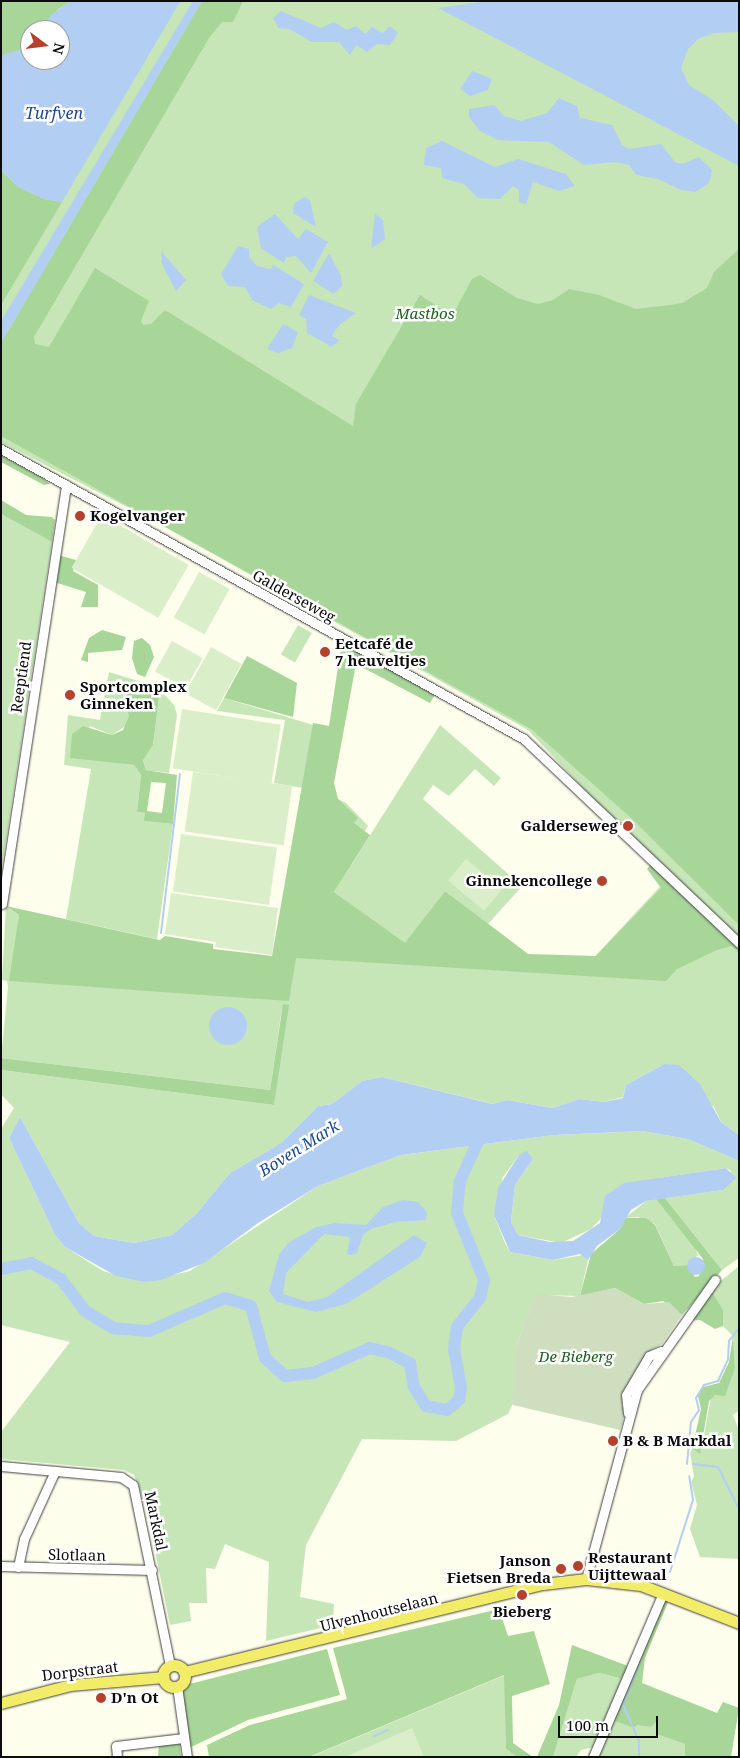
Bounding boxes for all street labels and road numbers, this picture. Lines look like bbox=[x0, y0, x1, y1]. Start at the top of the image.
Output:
street label: Galderseweg bbox=[249, 566, 339, 626]
street label: Reeptiend bbox=[7, 640, 35, 714]
street label: Markdal bbox=[141, 1490, 171, 1552]
street label: Slotlaan bbox=[48, 1545, 106, 1565]
street label: Ulvenhoutselaan bbox=[318, 1589, 440, 1635]
street label: Dorpstraat bbox=[41, 1657, 119, 1685]

